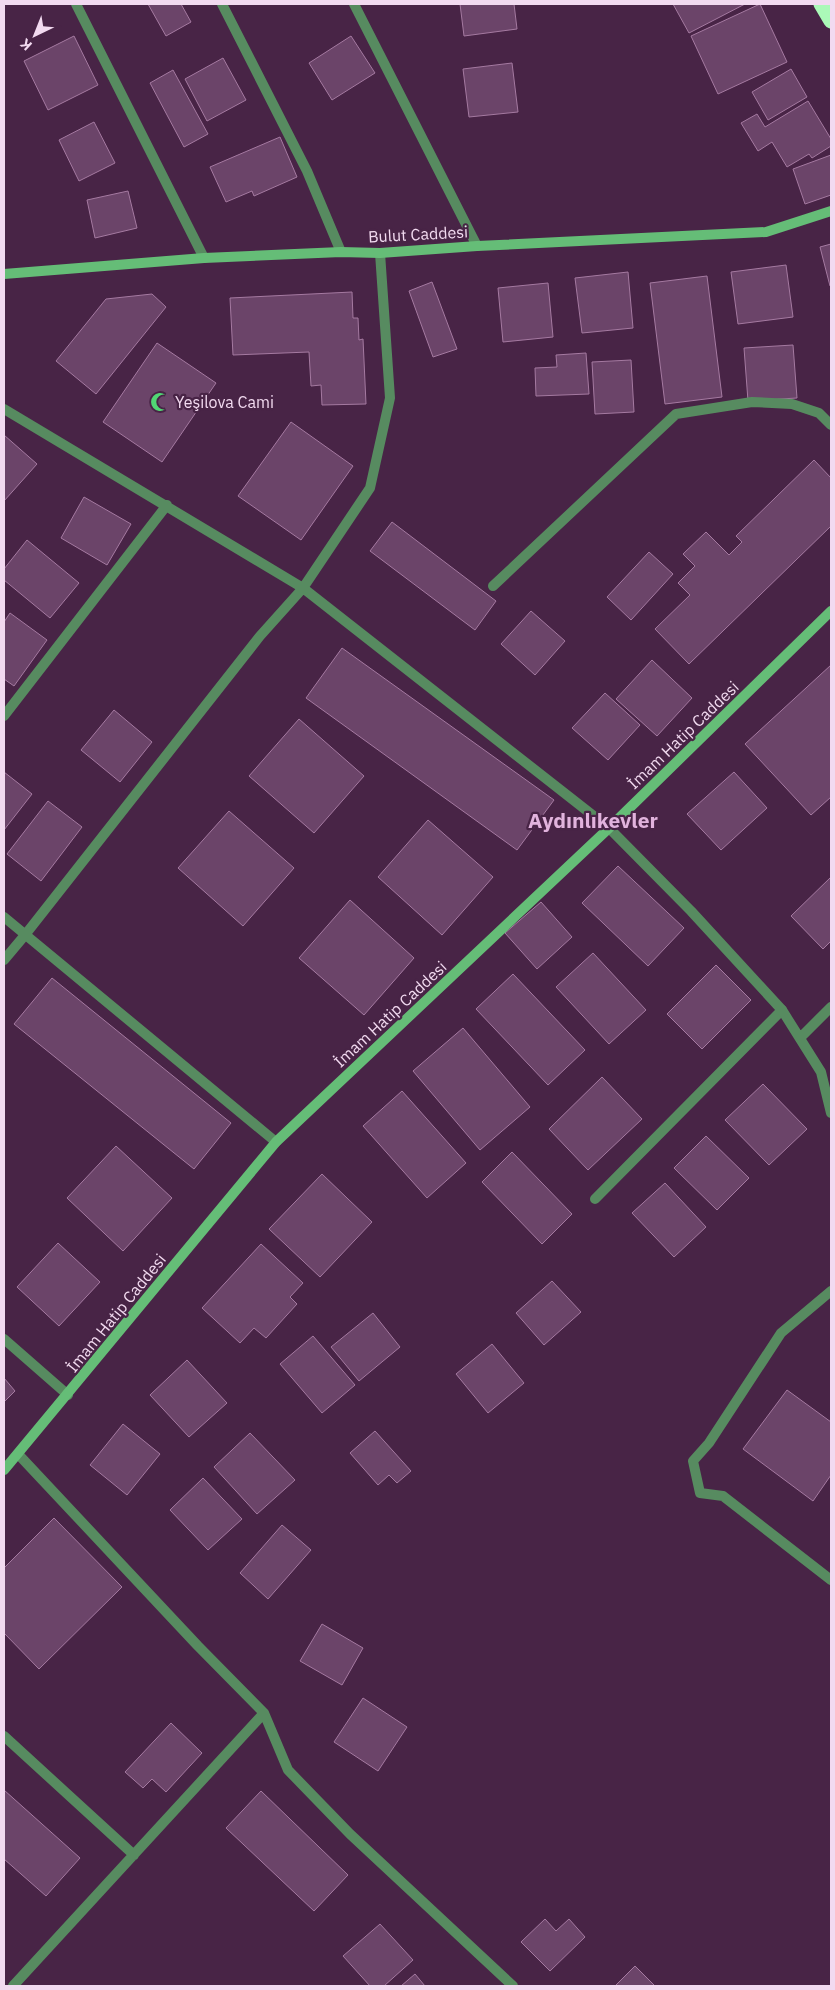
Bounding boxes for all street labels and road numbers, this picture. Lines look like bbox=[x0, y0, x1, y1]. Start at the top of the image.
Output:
street label: Bulut Caddesi bbox=[368, 221, 468, 247]
street label: İmam Hatip Caddesi bbox=[623, 677, 743, 793]
street label: İmam Hatip Caddesi bbox=[329, 957, 451, 1071]
street label: İmam Hatip Caddesi bbox=[62, 1250, 170, 1376]

